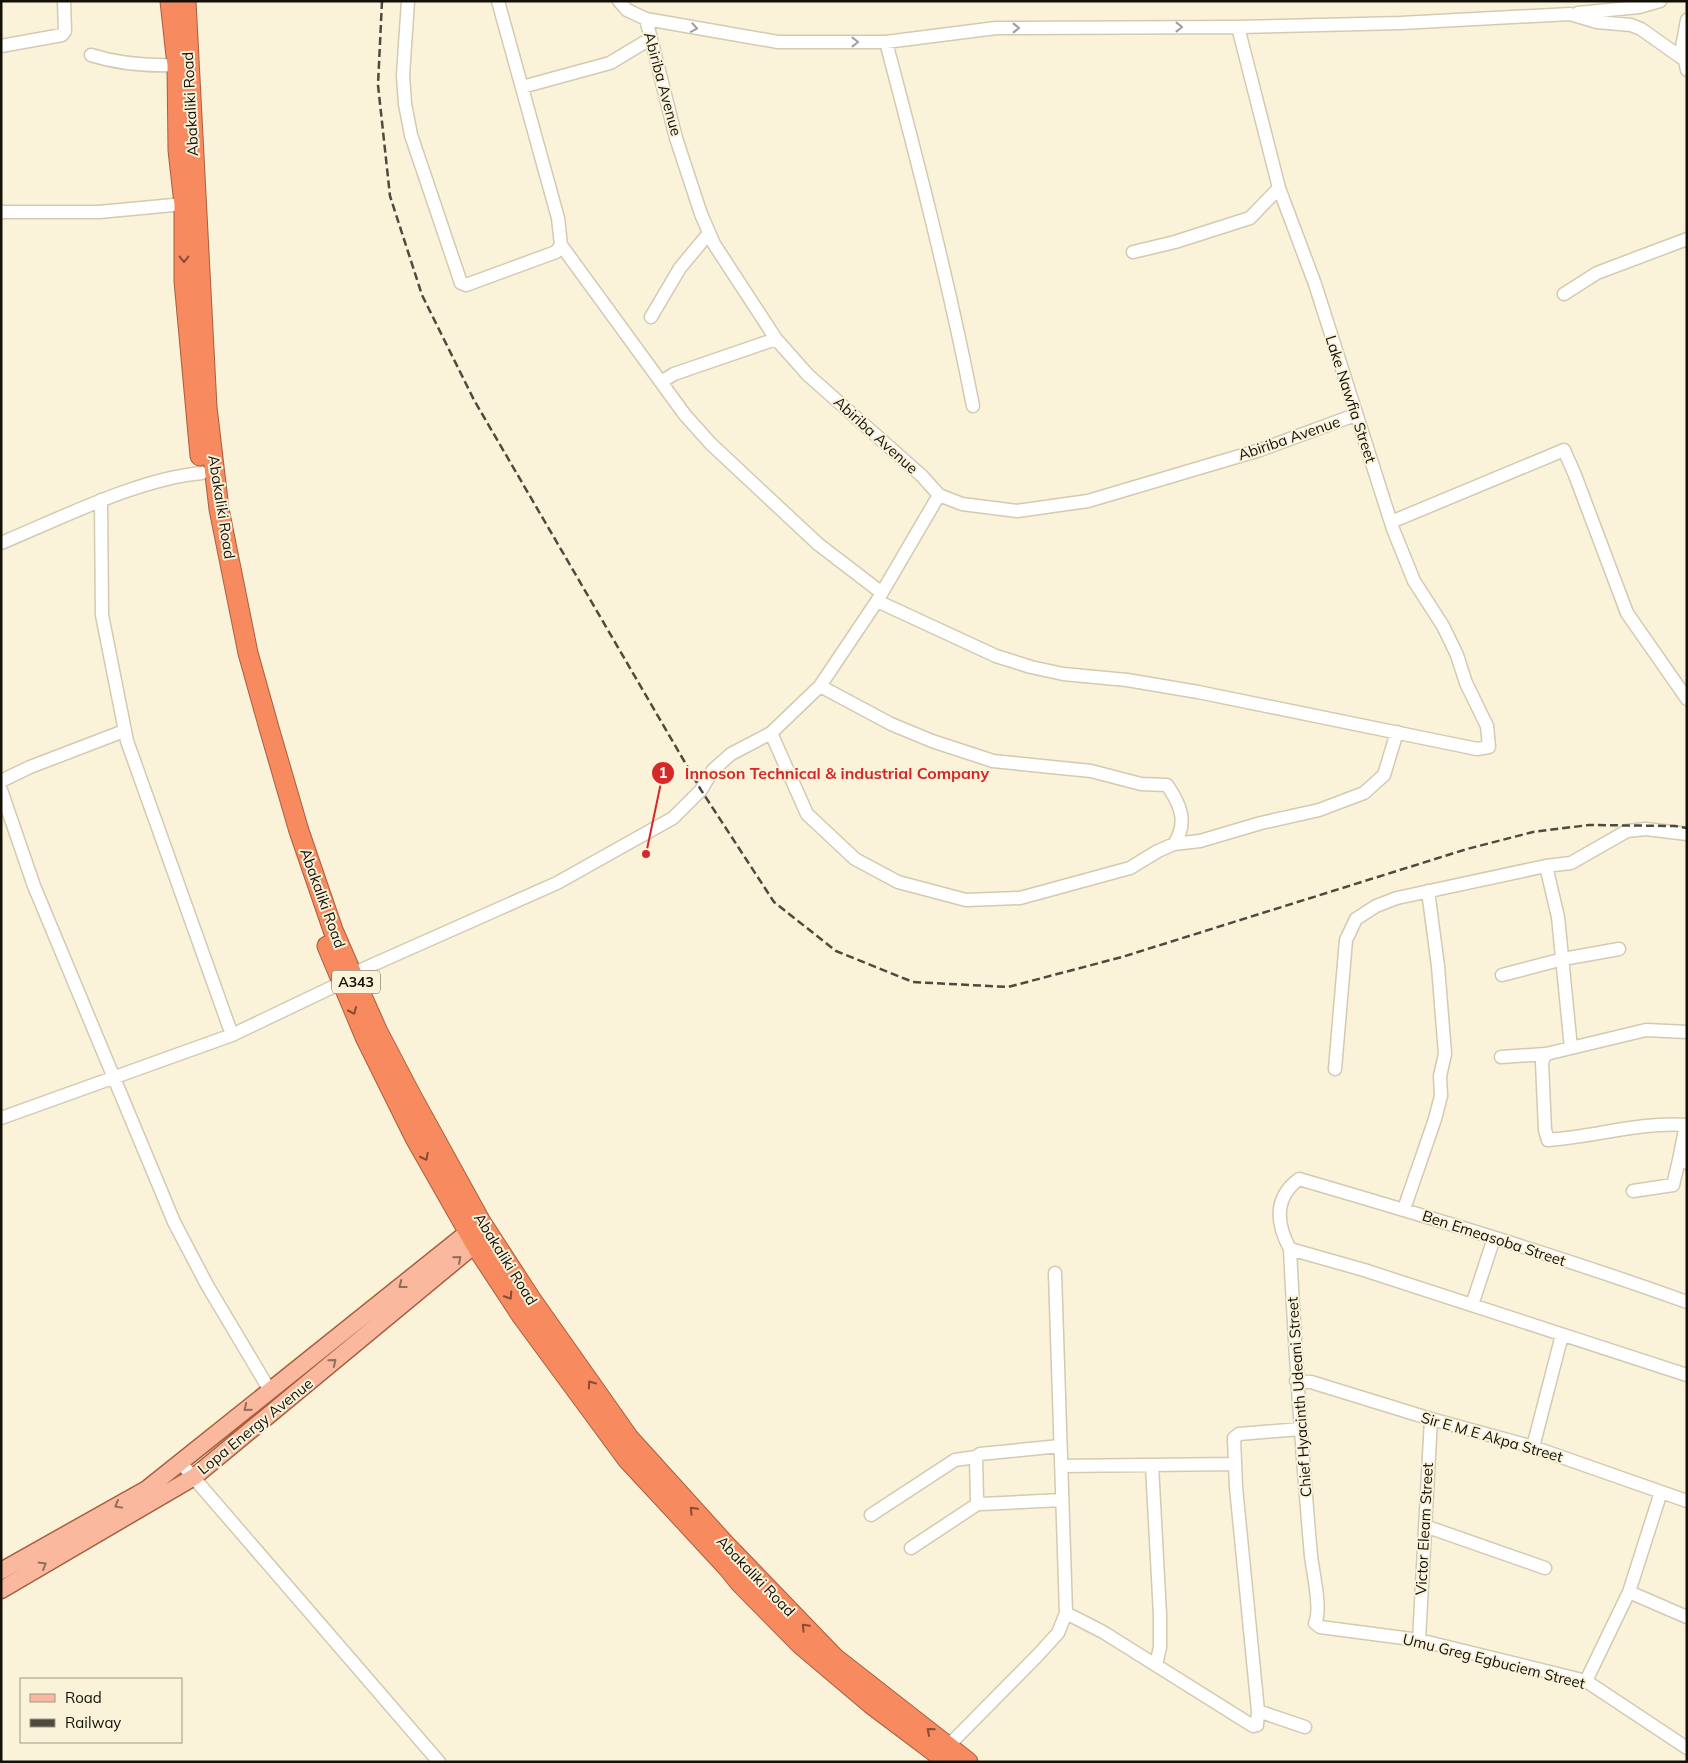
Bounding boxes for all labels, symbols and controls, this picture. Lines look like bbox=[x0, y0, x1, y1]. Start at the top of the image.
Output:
one-way arrow bbox=[689, 22, 698, 32]
one-way arrow bbox=[1176, 22, 1183, 32]
one-way arrow bbox=[1013, 23, 1021, 33]
street label: Abiriba Avenue bbox=[640, 30, 686, 138]
one-way arrow bbox=[852, 37, 859, 47]
street label: Abakaliki Road bbox=[178, 51, 202, 157]
one-way arrow bbox=[179, 256, 189, 264]
street label: Lake Nawfia Street bbox=[1321, 333, 1381, 465]
street label: Abiriba Avenue bbox=[830, 392, 922, 478]
street label: Abiriba Avenue bbox=[1235, 412, 1343, 464]
street label: Abakaliki Road bbox=[204, 454, 240, 560]
callout: Innoson Technical & industrial Company bbox=[650, 757, 999, 788]
text: 1 bbox=[658, 763, 668, 782]
text: Innoson Technical & industrial Company bbox=[685, 763, 989, 783]
street label: Abakaliki Road bbox=[296, 846, 350, 950]
road number: A343 bbox=[332, 970, 380, 994]
one-way arrow bbox=[347, 1006, 358, 1015]
one-way arrow bbox=[419, 1151, 429, 1160]
street label: Ben Emeasoba Street bbox=[1420, 1206, 1568, 1270]
street label: Abakaliki Road bbox=[470, 1210, 542, 1308]
one-way arrow bbox=[452, 1256, 461, 1264]
one-way arrow bbox=[399, 1279, 408, 1287]
one-way arrow bbox=[502, 1291, 512, 1300]
street label: Chief Hyacinth Udeani Street bbox=[1283, 1296, 1315, 1498]
one-way arrow bbox=[327, 1360, 336, 1368]
street label: Lopa Energy Avenue bbox=[194, 1374, 316, 1478]
one-way arrow bbox=[588, 1380, 597, 1390]
one-way arrow bbox=[244, 1402, 253, 1410]
street label: Sir E M E Akpa Street bbox=[1419, 1408, 1565, 1466]
street label: Victor Eleam Street bbox=[1411, 1462, 1437, 1596]
one-way arrow bbox=[114, 1499, 123, 1509]
one-way arrow bbox=[690, 1506, 699, 1515]
street label: Abakaliki Road bbox=[713, 1532, 799, 1620]
one-way arrow bbox=[38, 1562, 47, 1572]
one-way arrow bbox=[802, 1624, 811, 1633]
street label: Umu Greg Egbuciem Street bbox=[1401, 1629, 1587, 1693]
legend bbox=[20, 1678, 182, 1743]
text: Road bbox=[65, 1688, 102, 1707]
text: Railway bbox=[65, 1713, 121, 1732]
one-way arrow bbox=[927, 1728, 936, 1737]

